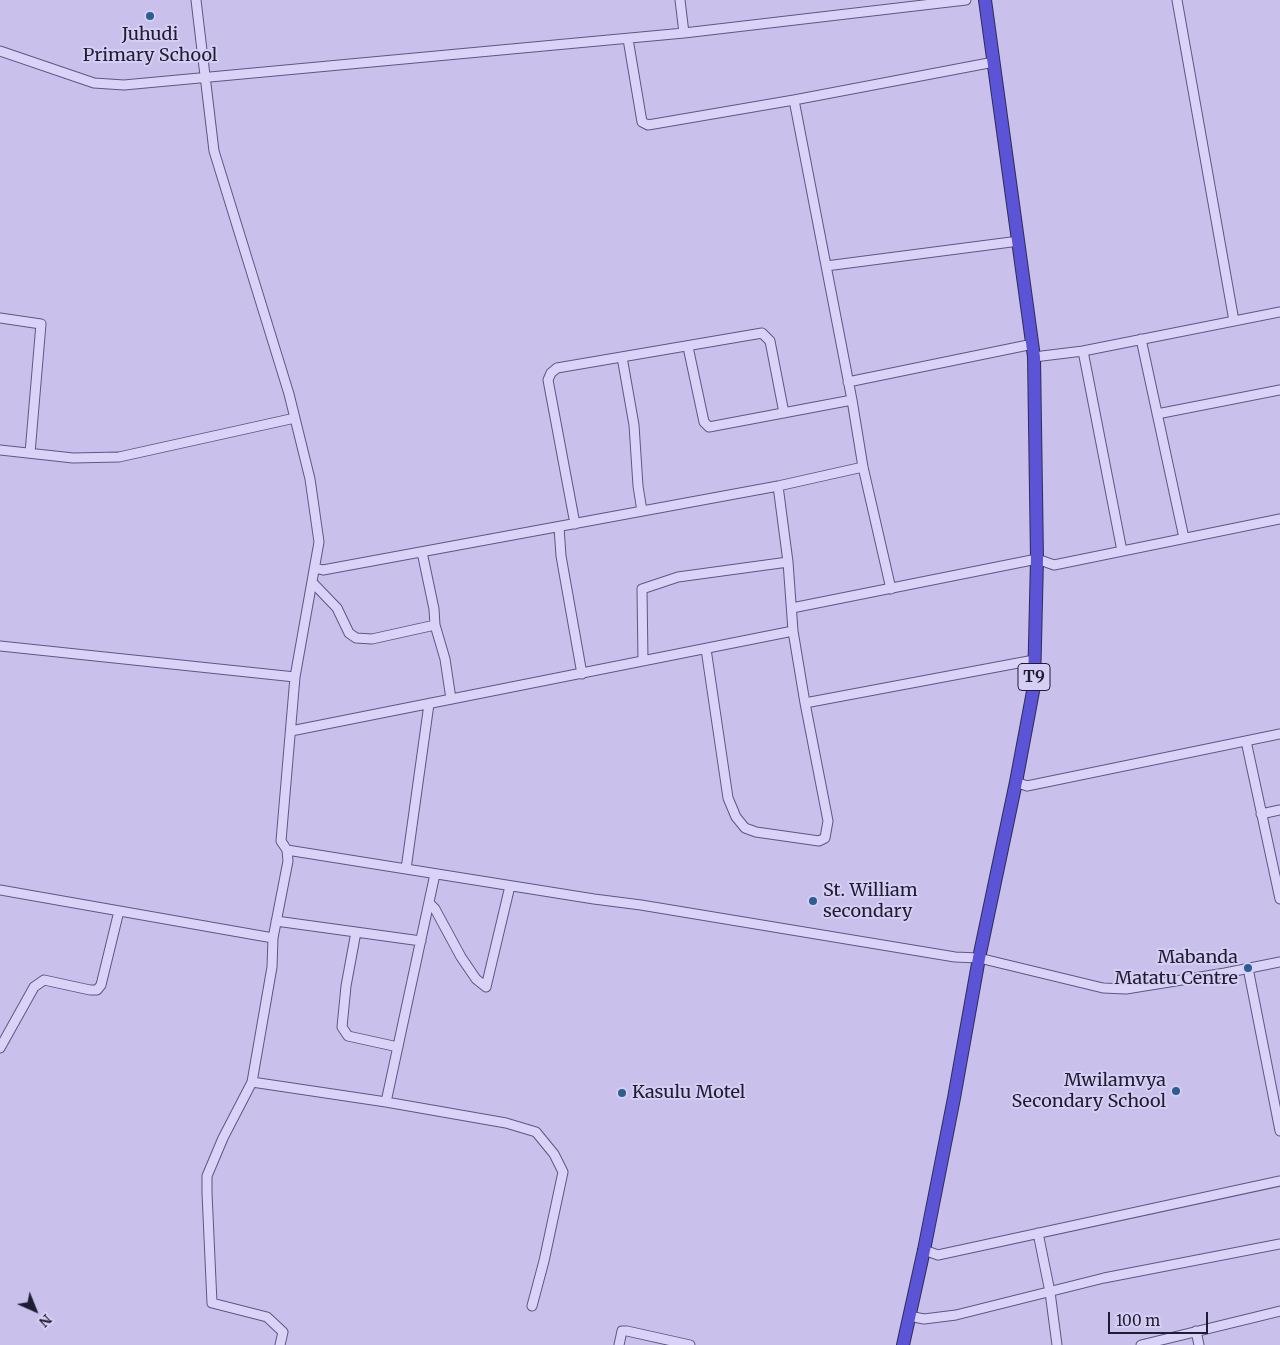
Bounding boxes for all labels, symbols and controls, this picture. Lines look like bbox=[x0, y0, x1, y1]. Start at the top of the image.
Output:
marker: Juhudi Primary School bbox=[144, 10, 156, 22]
place label: Juhudi Primary School bbox=[83, 24, 217, 66]
road number: T9 bbox=[1018, 664, 1050, 690]
place label: St. William secondary bbox=[823, 880, 918, 922]
marker: St. William secondary bbox=[807, 895, 819, 907]
place label: Mabanda Matatu Centre bbox=[1115, 947, 1238, 990]
marker: Mabanda Matatu Centre bbox=[1242, 962, 1254, 974]
place label: Mwilamvya Secondary School bbox=[1012, 1070, 1166, 1112]
place label: Kasulu Motel bbox=[632, 1082, 745, 1104]
marker: Mwilamvya Secondary School bbox=[1170, 1085, 1182, 1097]
marker: Kasulu Motel bbox=[616, 1087, 628, 1099]
north arrow bbox=[10, 1285, 60, 1335]
scale bar bbox=[1110, 1302, 1210, 1334]
text: N bbox=[35, 1310, 56, 1331]
text: 100 m bbox=[1116, 1311, 1160, 1330]

